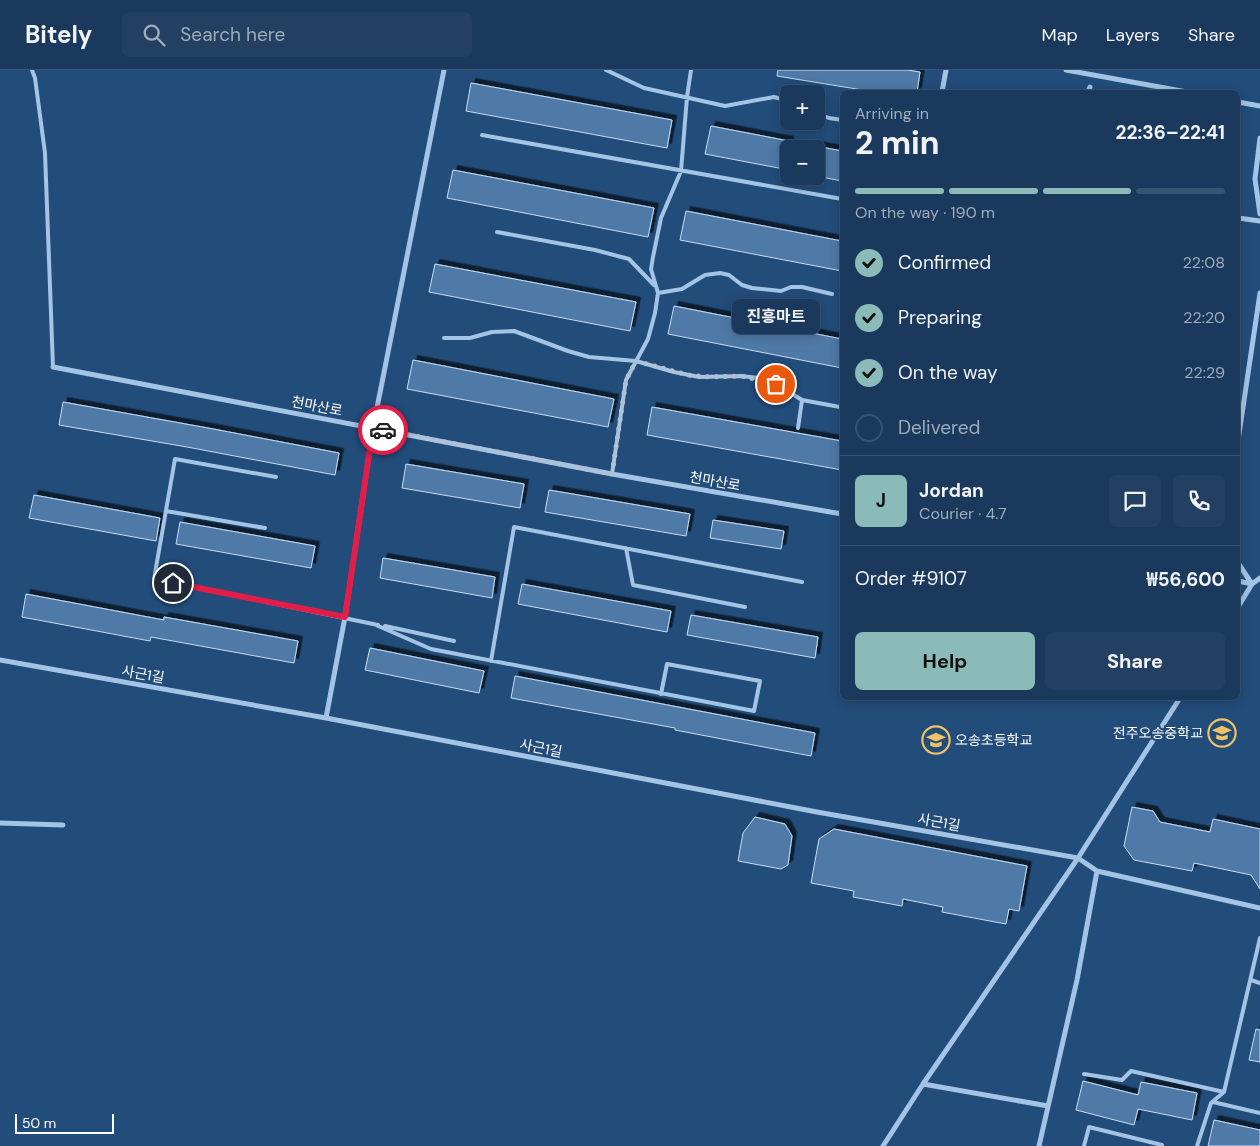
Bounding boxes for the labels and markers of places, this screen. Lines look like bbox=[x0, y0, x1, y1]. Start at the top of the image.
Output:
callout: 진흥마트 bbox=[732, 299, 820, 334]
pin bbox=[755, 363, 797, 405]
pin bbox=[152, 562, 194, 604]
school or university icon: 전주오송중학교 bbox=[1207, 718, 1237, 748]
place label: 전주오송중학교 bbox=[1113, 724, 1203, 742]
school or university icon: 오송초등학교 bbox=[921, 725, 951, 755]
place label: 오송초등학교 bbox=[955, 731, 1032, 749]

